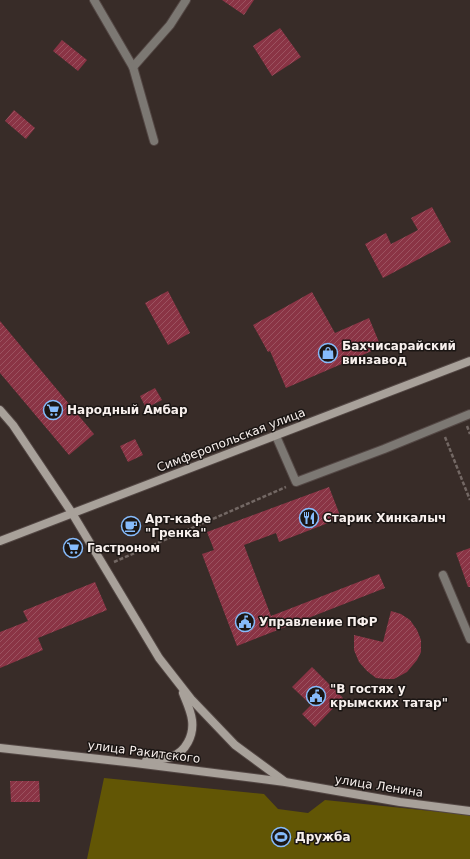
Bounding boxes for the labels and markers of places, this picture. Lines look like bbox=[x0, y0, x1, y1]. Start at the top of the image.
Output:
place label: Бахчисарайский винзавод bbox=[342, 339, 456, 367]
shop icon: Бахчисарайский винзавод bbox=[317, 342, 339, 364]
supermarket icon: Народный Амбар bbox=[42, 399, 64, 421]
place label: Народный Амбар bbox=[67, 403, 188, 417]
restaurant icon: Старик Хинкалыч bbox=[298, 507, 320, 529]
place label: Старик Хинкалыч bbox=[323, 511, 446, 525]
place label: Арт-кафе "Гренка" bbox=[145, 512, 211, 540]
cafe icon: Арт-кафе "Гренка" bbox=[120, 515, 142, 537]
supermarket icon: Гастроном bbox=[62, 537, 84, 559]
place label: Гастроном bbox=[87, 541, 160, 555]
public building icon: Управление ПФР bbox=[234, 611, 256, 633]
place label: Управление ПФР bbox=[259, 615, 378, 629]
place label: "В гостях у крымских татар" bbox=[330, 682, 448, 710]
public building icon: "В гостях у крымских татар" bbox=[305, 685, 327, 707]
sports icon: Дружба bbox=[270, 826, 292, 848]
place label: Дружба bbox=[295, 830, 351, 844]

